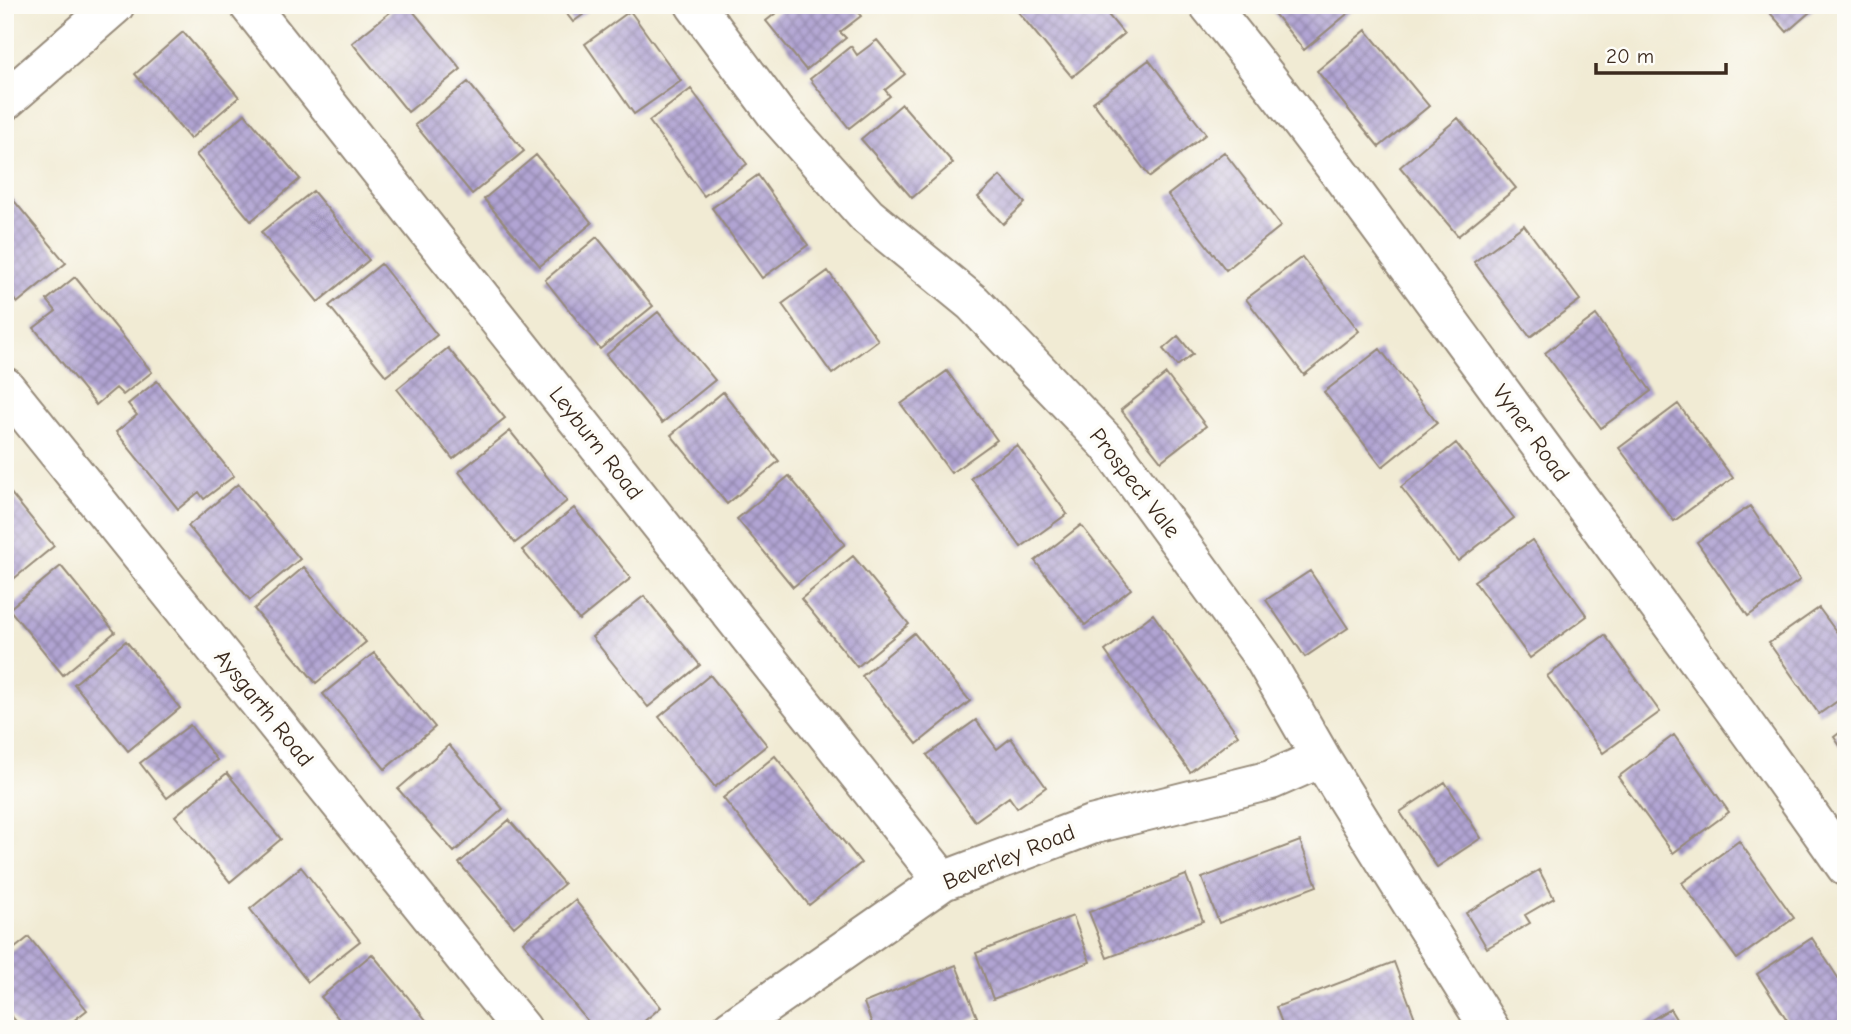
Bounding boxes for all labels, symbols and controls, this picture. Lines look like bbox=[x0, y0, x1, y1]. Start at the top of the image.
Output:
scale bar bbox=[1596, 32, 1725, 76]
text: 20 m bbox=[1606, 44, 1654, 68]
street label: Vyner Road bbox=[1487, 379, 1575, 487]
street label: Leyburn Road bbox=[543, 381, 649, 505]
street label: Prospect Vale bbox=[1084, 423, 1186, 543]
street label: Aysgarth Road bbox=[209, 644, 319, 772]
street label: Beverley Road bbox=[939, 818, 1079, 896]

